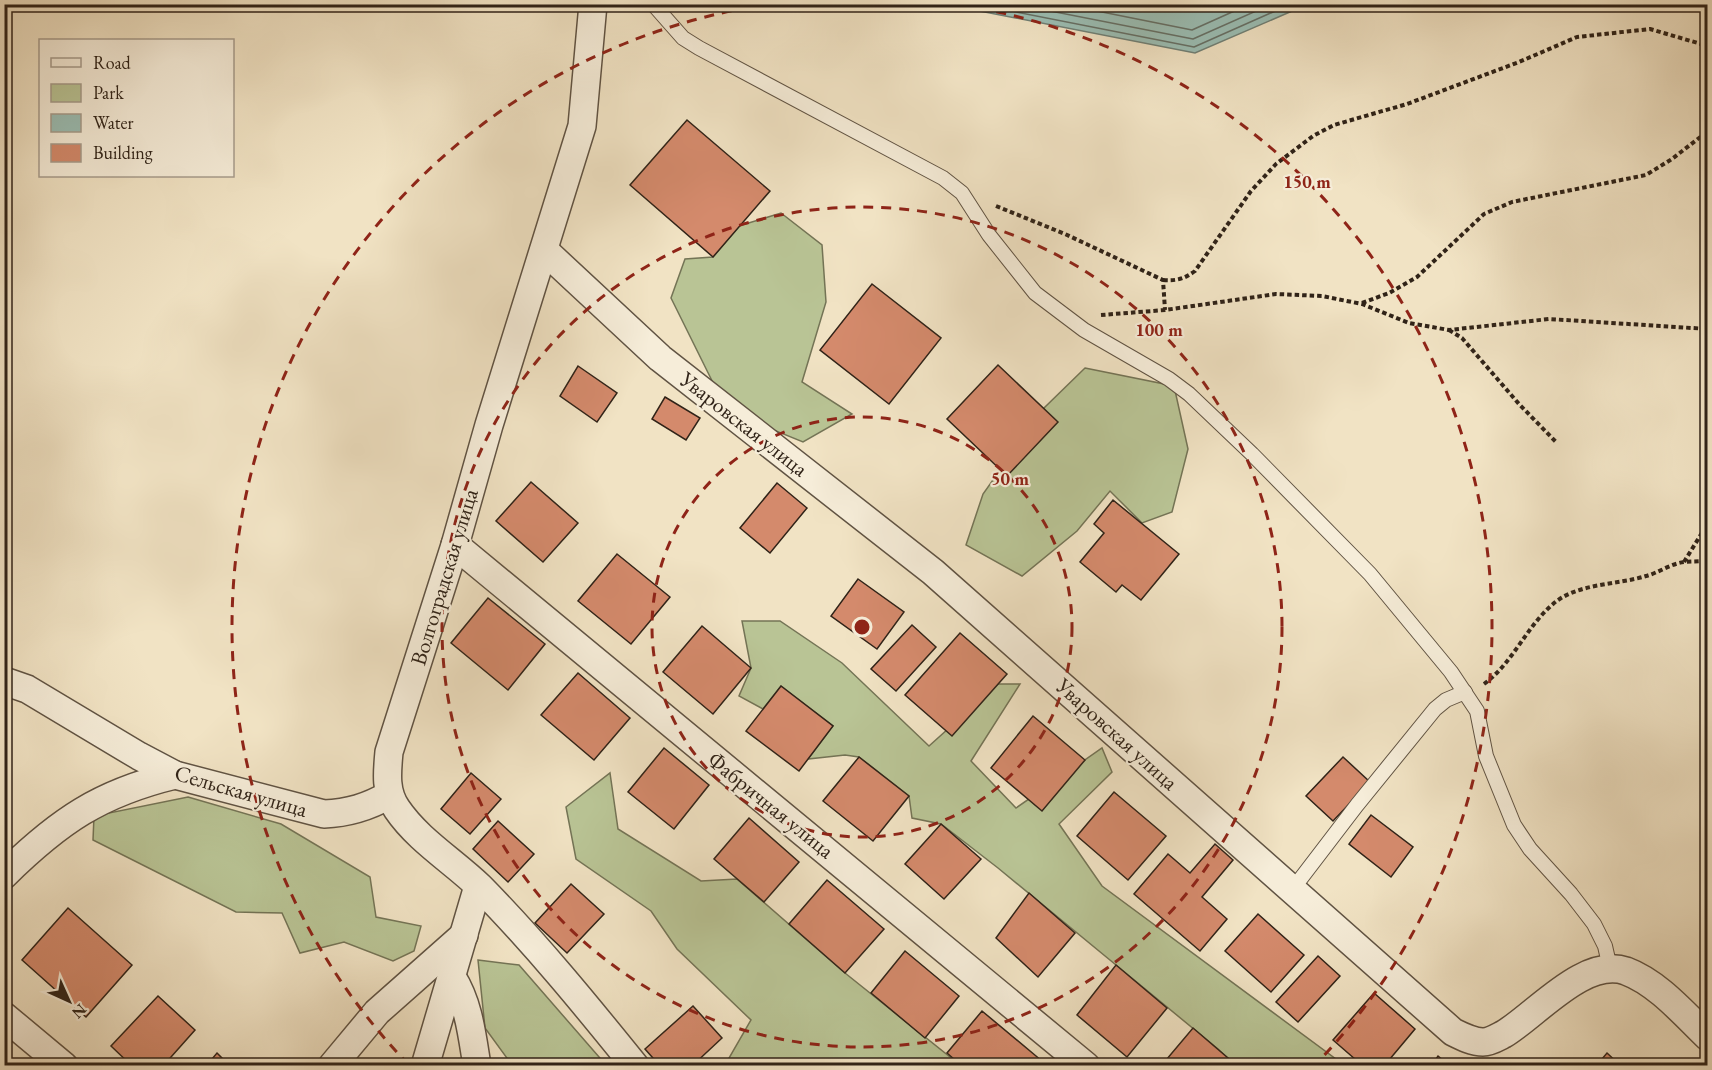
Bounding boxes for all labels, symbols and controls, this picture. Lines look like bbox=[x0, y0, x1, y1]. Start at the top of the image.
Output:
legend bbox=[39, 39, 234, 177]
text: Road bbox=[93, 51, 132, 74]
text: Park bbox=[93, 81, 124, 104]
text: Water bbox=[93, 111, 134, 134]
text: Building bbox=[93, 141, 153, 164]
text: 150 m bbox=[1283, 170, 1331, 193]
text: 100 m bbox=[1135, 318, 1183, 341]
street label: Уваровская улица bbox=[673, 364, 814, 483]
text: 50 m bbox=[991, 467, 1029, 490]
street label: Волгоградская улица bbox=[403, 485, 485, 669]
centre of rings bbox=[852, 617, 872, 637]
street label: Уваровская улица bbox=[1049, 671, 1184, 797]
street label: Фабричная улица bbox=[702, 745, 840, 865]
street label: Сельская улица bbox=[171, 758, 311, 824]
north arrow bbox=[39, 971, 99, 1031]
text: N bbox=[67, 999, 91, 1023]

